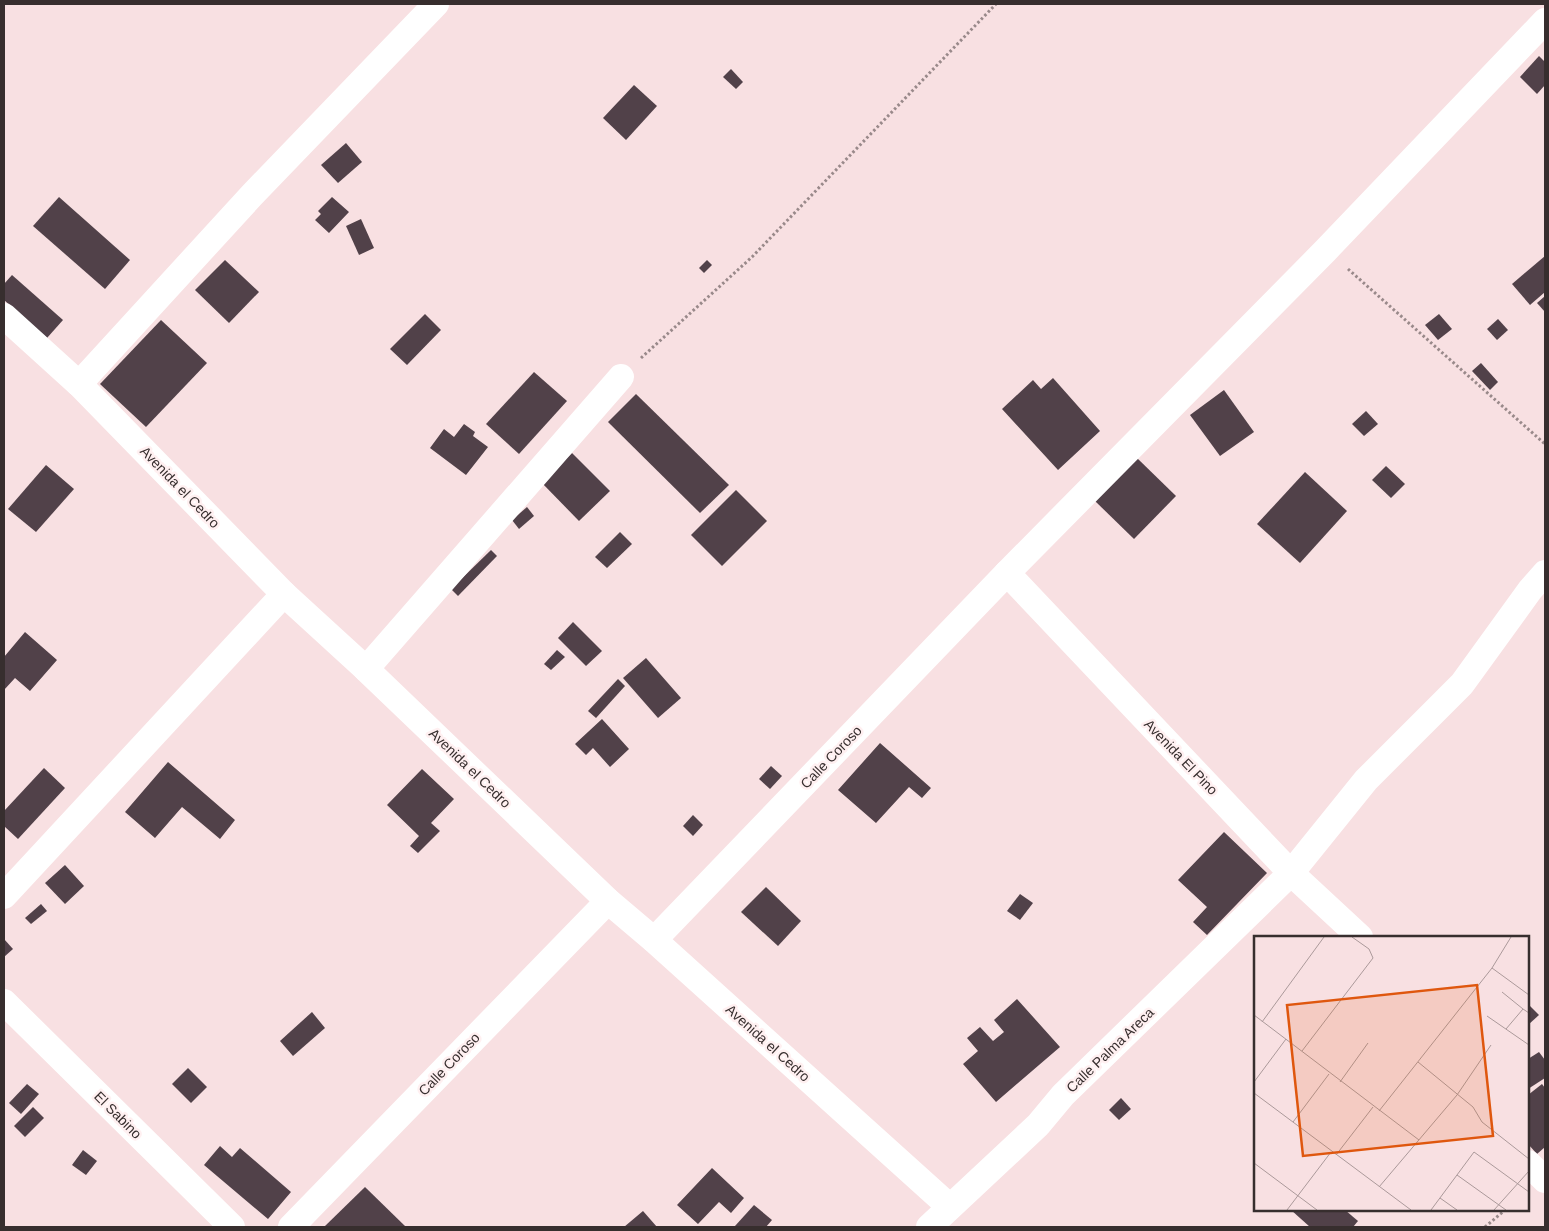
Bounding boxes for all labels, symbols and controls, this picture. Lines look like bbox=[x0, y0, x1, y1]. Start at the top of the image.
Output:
street label: Avenida el Cedro bbox=[137, 443, 223, 531]
street label: Avenida El Pino bbox=[1141, 716, 1221, 798]
street label: Calle Coroso bbox=[797, 722, 865, 792]
street label: Avenida el Cedro bbox=[426, 725, 514, 811]
inset map bbox=[1254, 936, 1529, 1211]
street label: Avenida el Cedro bbox=[723, 1001, 813, 1085]
street label: Calle Palma Areca bbox=[1063, 1004, 1157, 1096]
street label: Calle Coroso bbox=[415, 1029, 483, 1099]
street label: El Sabino bbox=[91, 1088, 145, 1142]

